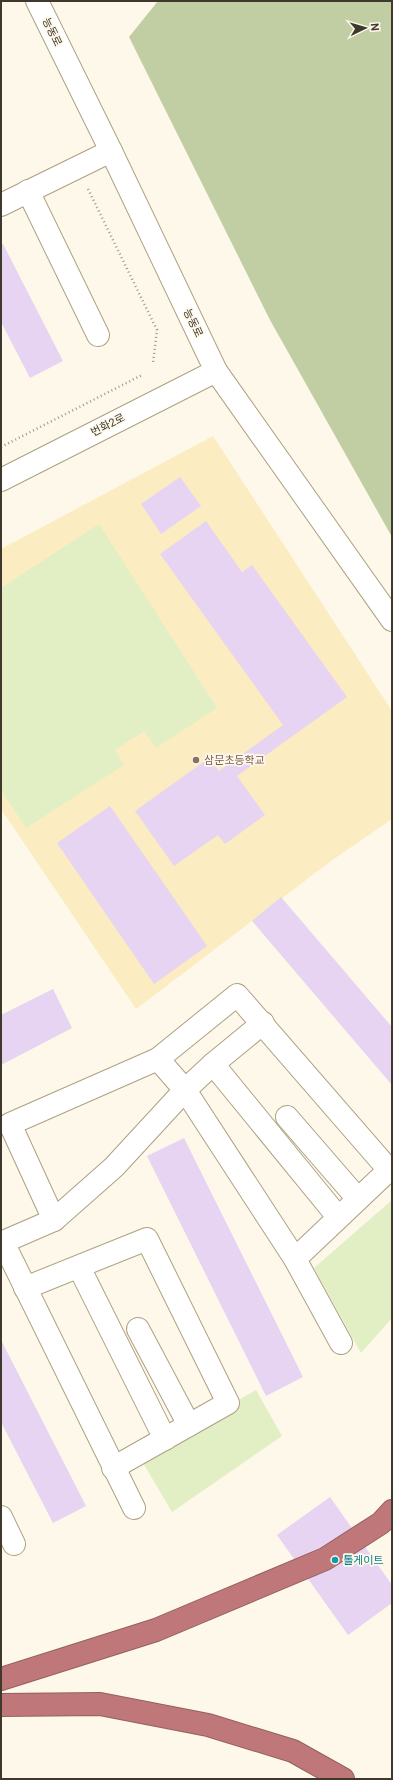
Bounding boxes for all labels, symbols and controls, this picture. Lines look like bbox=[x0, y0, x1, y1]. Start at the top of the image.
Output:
north arrow bbox=[345, 8, 385, 48]
street label: 능동로 bbox=[40, 16, 64, 48]
text: N bbox=[368, 23, 381, 32]
street label: 능동로 bbox=[181, 307, 205, 339]
street label: 번화2로 bbox=[89, 411, 127, 439]
place label: 삼문초등학교 bbox=[204, 754, 265, 767]
marker: 삼문초등학교 bbox=[191, 755, 201, 765]
place label: 톨게이트 bbox=[343, 1554, 383, 1567]
marker: 톨게이트 bbox=[330, 1555, 340, 1565]

